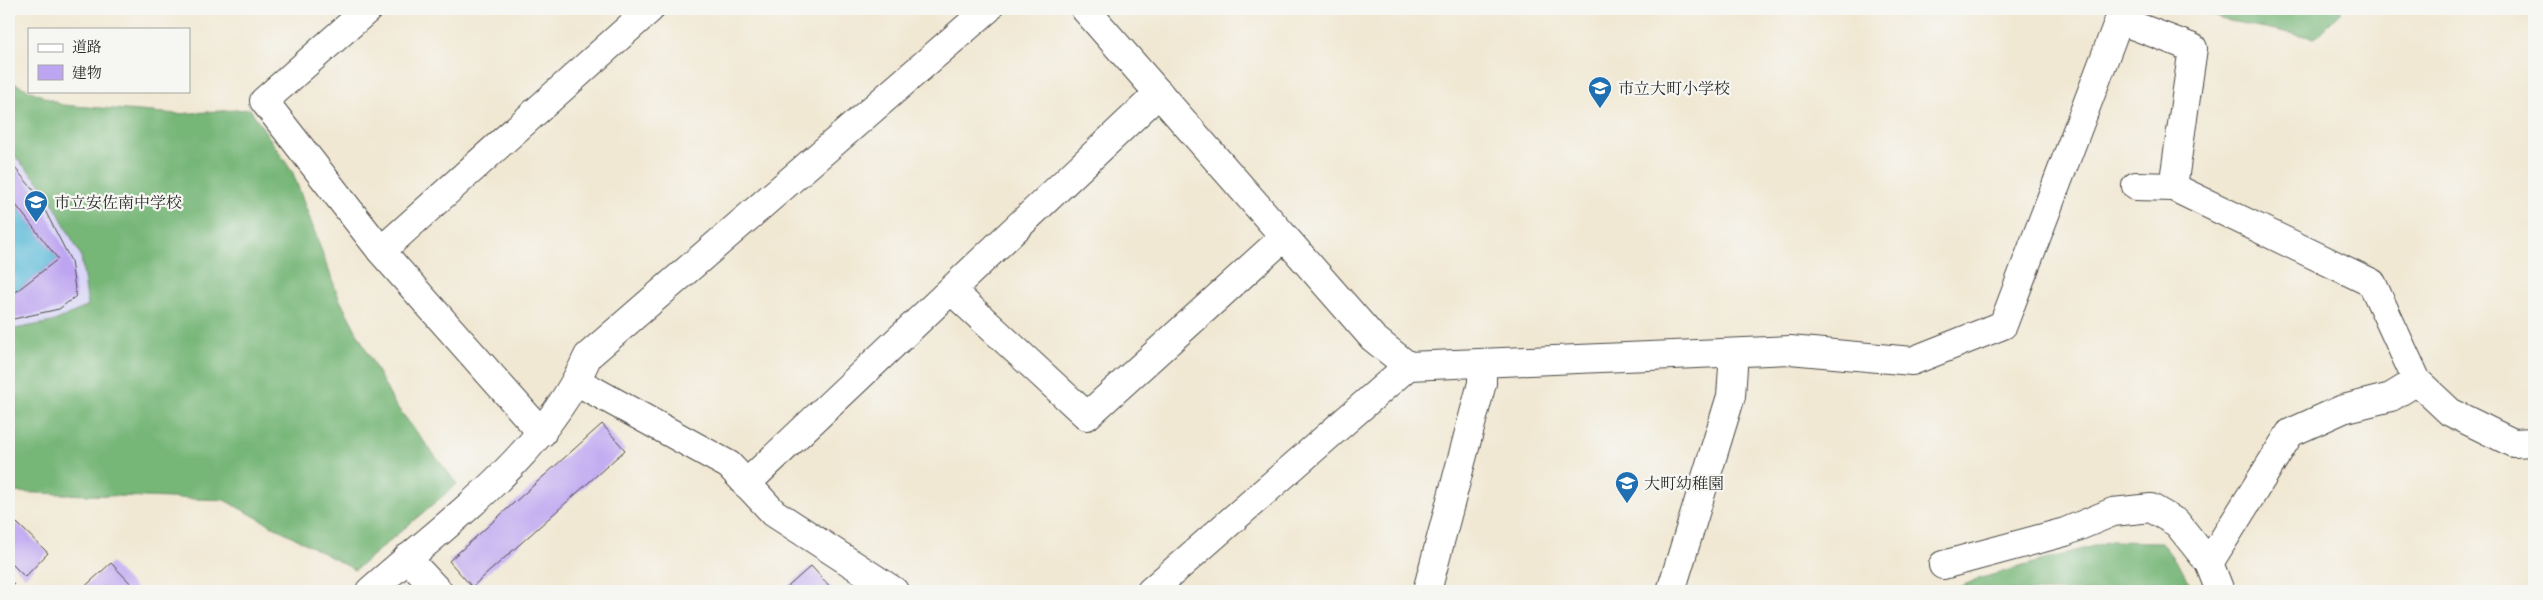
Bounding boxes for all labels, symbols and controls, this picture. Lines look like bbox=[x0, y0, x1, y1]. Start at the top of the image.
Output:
legend bbox=[28, 28, 190, 92]
text: 道路 bbox=[72, 36, 102, 57]
text: 建物 bbox=[72, 62, 102, 83]
school or university icon: 市立大町小学校 bbox=[1587, 75, 1613, 109]
place label: 市立大町小学校 bbox=[1618, 76, 1730, 100]
school or university icon: 市立安佐南中学校 bbox=[23, 189, 49, 223]
place label: 市立安佐南中学校 bbox=[54, 190, 182, 214]
school or university icon: 大町幼稚園 bbox=[1614, 470, 1640, 504]
place label: 大町幼稚園 bbox=[1644, 471, 1724, 495]

